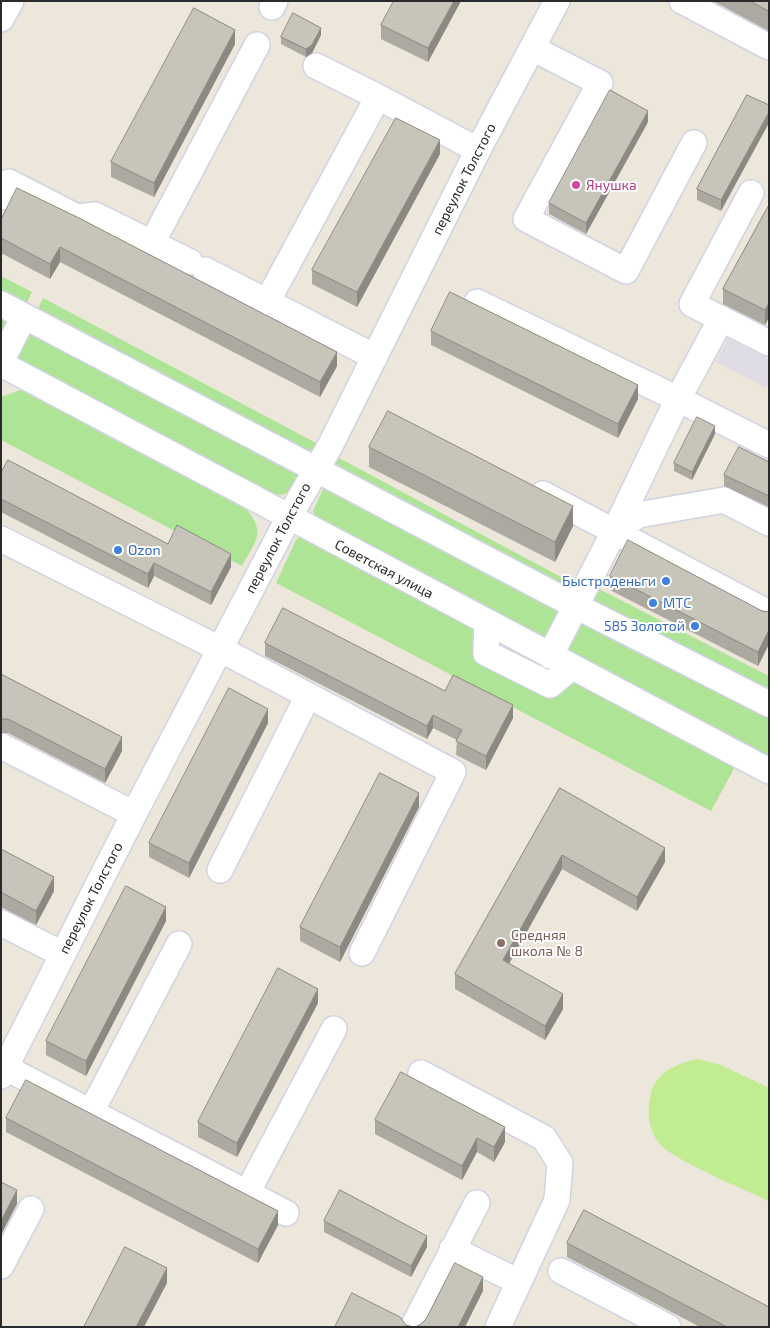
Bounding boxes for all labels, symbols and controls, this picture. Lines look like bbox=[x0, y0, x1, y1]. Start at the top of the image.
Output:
street label: переулок Толстого bbox=[429, 120, 499, 238]
place label: Янушка bbox=[586, 177, 637, 193]
marker: Янушка bbox=[570, 179, 582, 191]
street label: переулок Толстого bbox=[242, 480, 314, 596]
street label: Советская улица bbox=[332, 536, 436, 602]
place label: Ozon bbox=[128, 542, 161, 558]
marker: Ozon bbox=[112, 544, 124, 556]
place label: Быстроденьги bbox=[562, 573, 656, 589]
marker: Быстроденьги bbox=[660, 575, 672, 587]
place label: МТС bbox=[663, 595, 691, 611]
marker: МТС bbox=[647, 597, 659, 609]
place label: 585 Золотой bbox=[604, 618, 685, 634]
marker: 585 Золотой bbox=[689, 620, 701, 632]
street label: переулок Толстого bbox=[56, 839, 126, 957]
place label: Средняя школа № 8 bbox=[511, 927, 583, 960]
marker: Средняя школа № 8 bbox=[495, 937, 507, 949]

